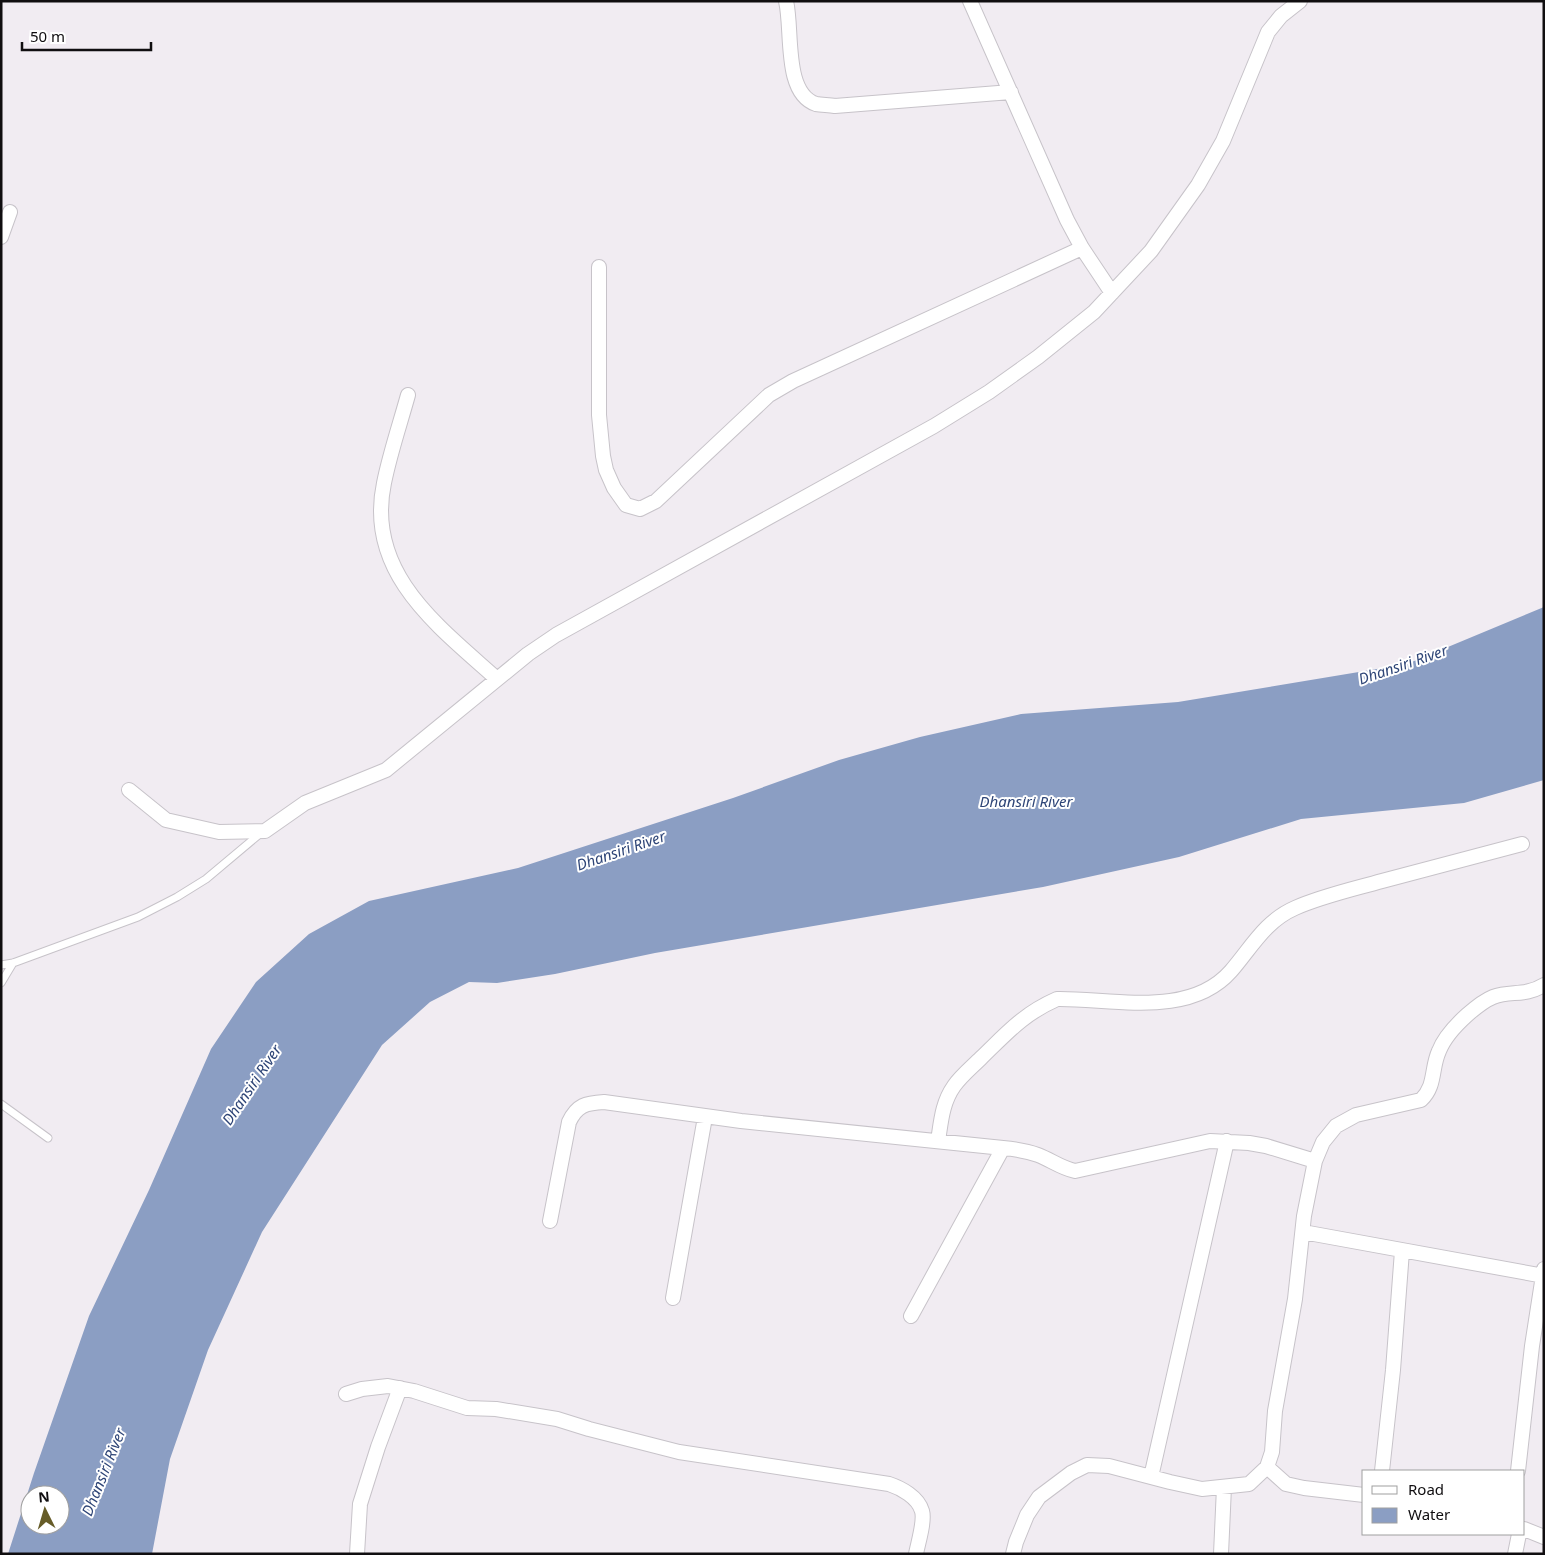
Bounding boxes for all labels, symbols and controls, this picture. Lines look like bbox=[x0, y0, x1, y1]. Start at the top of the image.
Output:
scale bar bbox=[22, 20, 151, 52]
text: 50 m bbox=[30, 26, 65, 46]
water label: Dhansiri River bbox=[1355, 639, 1451, 689]
water label: Dhansiri River bbox=[980, 791, 1073, 811]
water label: Dhansiri River bbox=[573, 825, 669, 875]
water label: Dhansiri River bbox=[217, 1039, 286, 1129]
water label: Dhansiri River bbox=[76, 1424, 130, 1518]
legend bbox=[1362, 1470, 1525, 1535]
text: Road bbox=[1408, 1479, 1444, 1499]
north arrow bbox=[20, 1485, 70, 1535]
text: N bbox=[37, 1487, 50, 1507]
text: Water bbox=[1408, 1504, 1450, 1524]

